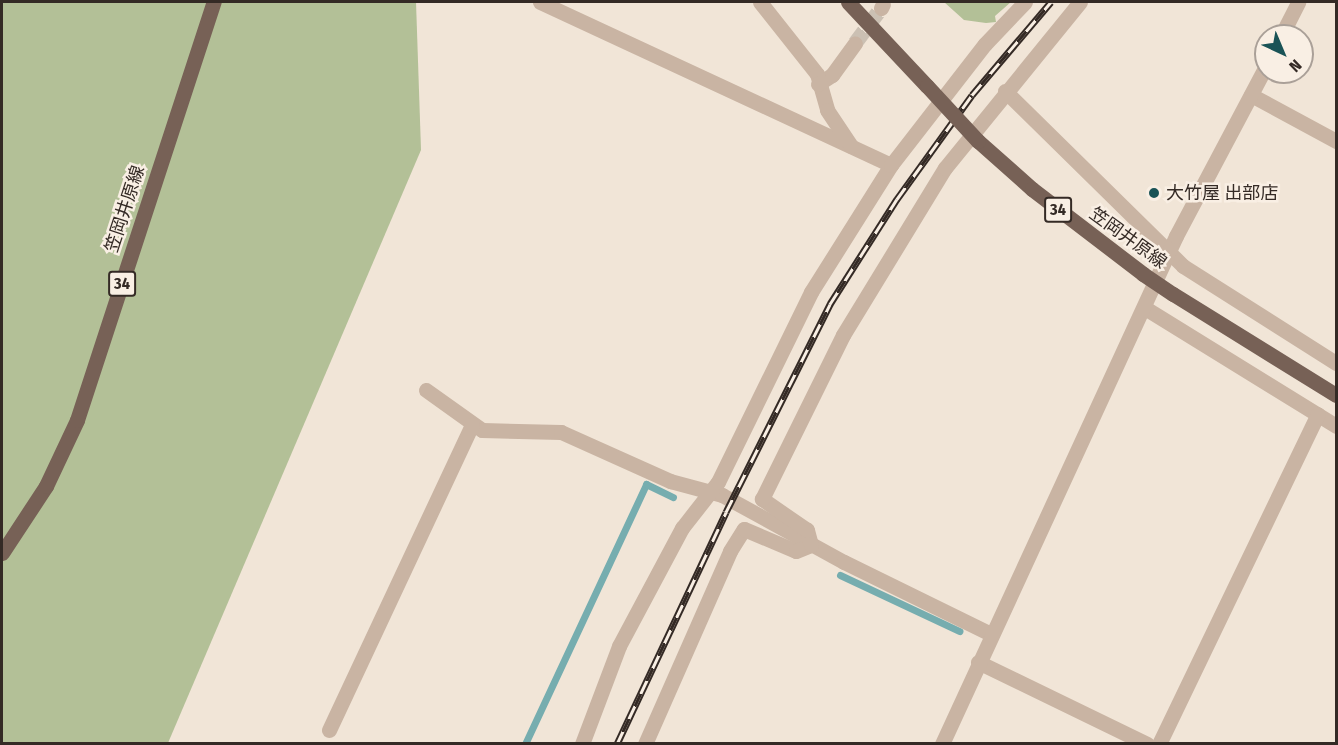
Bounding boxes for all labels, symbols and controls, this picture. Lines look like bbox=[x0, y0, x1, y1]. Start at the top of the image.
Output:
north arrow bbox=[1254, 24, 1314, 84]
text: N bbox=[1285, 56, 1306, 76]
street label: 笠岡井原線 bbox=[101, 163, 149, 255]
place label: 大竹屋 出部店 bbox=[1166, 182, 1278, 204]
marker: 大竹屋 出部店 bbox=[1147, 186, 1161, 200]
road number: 34 bbox=[1043, 197, 1073, 223]
street label: 笠岡井原線 bbox=[1085, 203, 1171, 273]
road number: 34 bbox=[107, 271, 137, 297]

